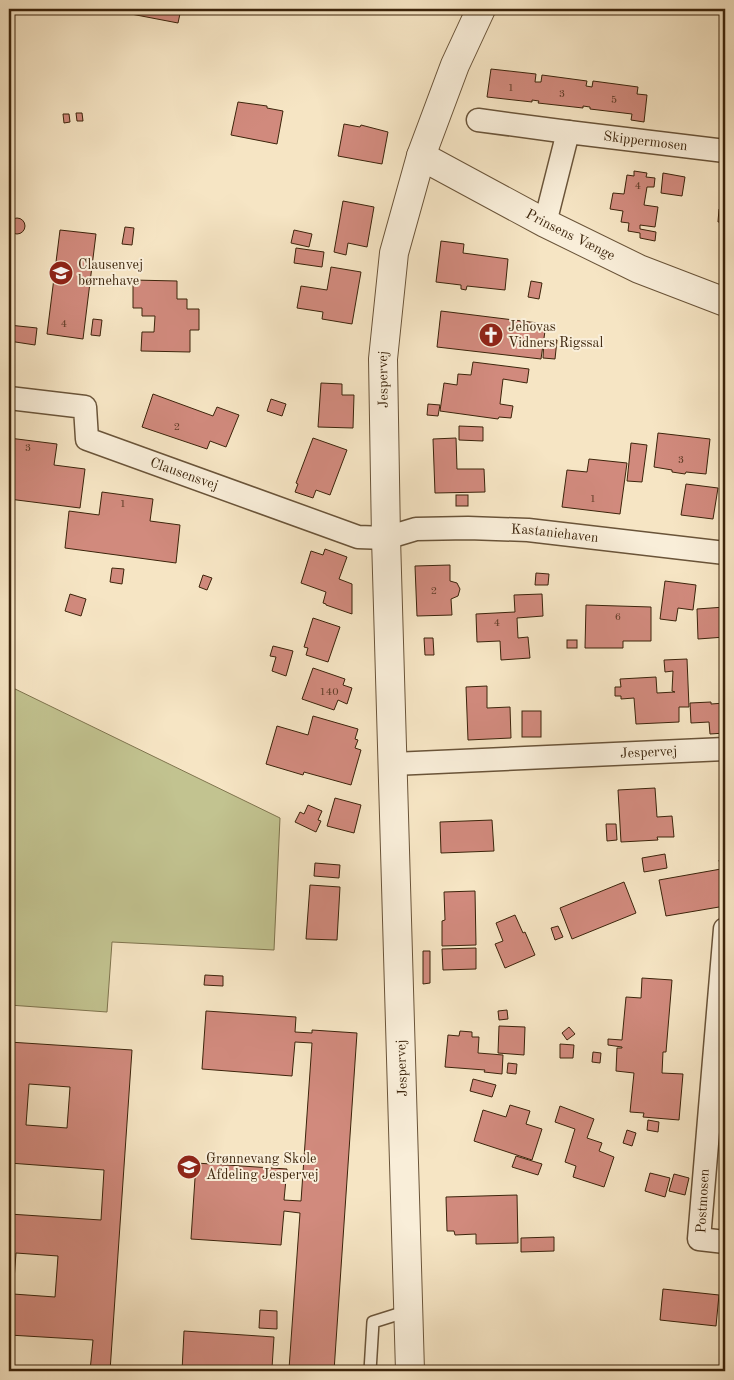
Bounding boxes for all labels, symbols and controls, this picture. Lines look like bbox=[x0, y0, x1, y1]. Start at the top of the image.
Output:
house number: 1 bbox=[508, 83, 514, 94]
house number: 3 bbox=[559, 89, 565, 100]
house number: 5 bbox=[611, 95, 617, 106]
street label: Skippermosen bbox=[603, 129, 689, 153]
house number: 4 bbox=[635, 181, 641, 192]
street label: Prinsens Vænge bbox=[523, 207, 617, 263]
place label: Clausenvej børnehave bbox=[78, 258, 143, 288]
school or university icon: Clausenvej børnehave bbox=[48, 260, 74, 286]
house number: 4 bbox=[61, 319, 67, 330]
place label: Jehovas Vidners Rigssal bbox=[508, 320, 603, 350]
church icon: Jehovas Vidners Rigssal bbox=[478, 322, 504, 348]
street label: Jespervej bbox=[376, 350, 391, 408]
house number: 2 bbox=[174, 422, 180, 433]
house number: 3 bbox=[25, 443, 31, 454]
street label: Clausensvej bbox=[148, 455, 220, 493]
house number: 3 bbox=[678, 455, 684, 466]
house number: 1 bbox=[590, 494, 596, 505]
house number: 1 bbox=[120, 499, 126, 510]
street label: Kastaniehaven bbox=[511, 522, 600, 545]
house number: 2 bbox=[431, 586, 437, 597]
house number: 6 bbox=[615, 612, 621, 623]
house number: 4 bbox=[494, 618, 500, 629]
house number: 140 bbox=[319, 687, 339, 698]
street label: Jespervej bbox=[620, 744, 678, 761]
street label: Jespervej bbox=[394, 1039, 410, 1097]
place label: Grønnevang Skole Afdeling Jespervej bbox=[206, 1152, 319, 1182]
school or university icon: Grønnevang Skole Afdeling Jespervej bbox=[176, 1154, 202, 1180]
street label: Postmosen bbox=[694, 1168, 712, 1234]

